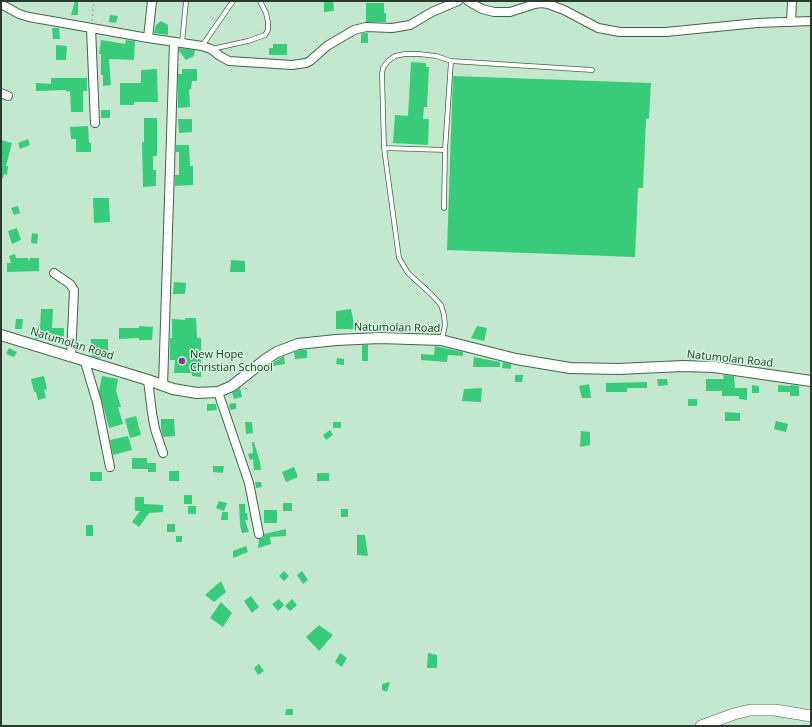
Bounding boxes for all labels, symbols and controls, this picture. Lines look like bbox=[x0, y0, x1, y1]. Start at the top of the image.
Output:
street label: Natumolan Road bbox=[354, 321, 440, 335]
street label: Natumolan Road bbox=[29, 325, 115, 363]
place label: New Hope Christian School bbox=[190, 348, 273, 374]
street label: Natumolan Road bbox=[686, 348, 774, 370]
marker: New Hope Christian School bbox=[177, 356, 187, 366]

